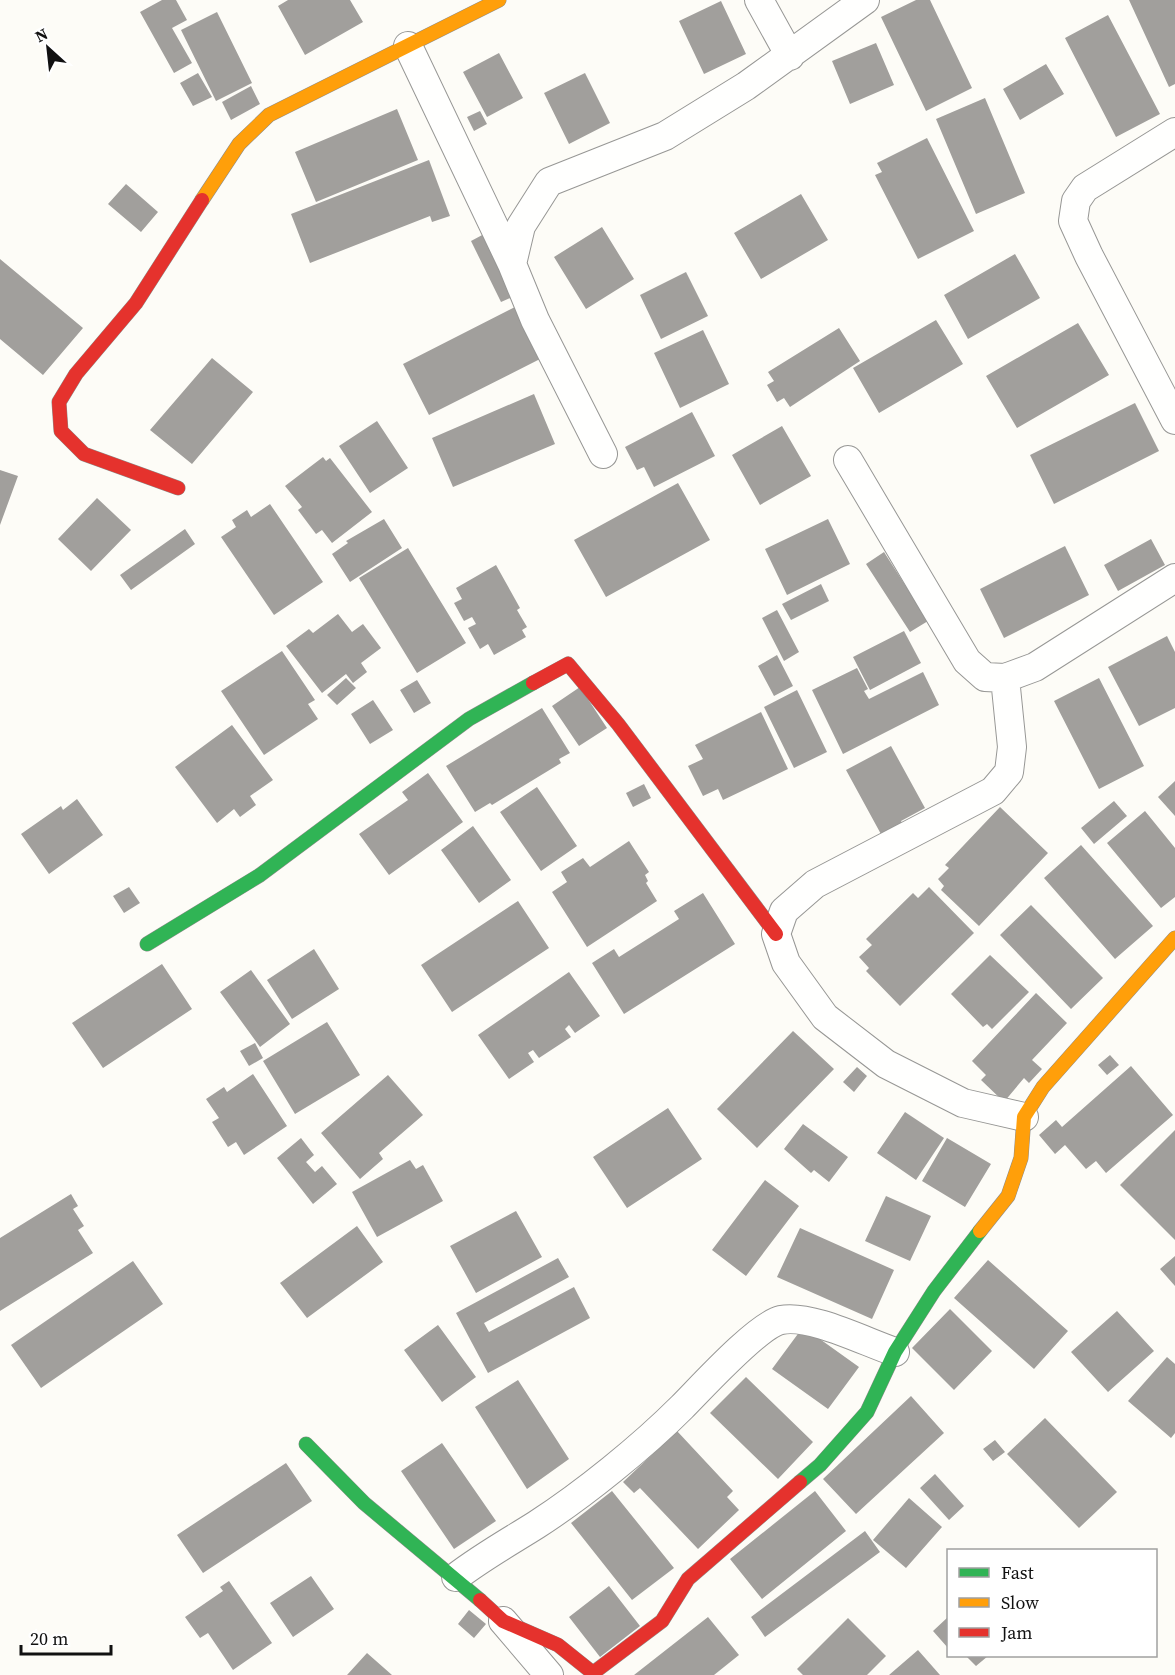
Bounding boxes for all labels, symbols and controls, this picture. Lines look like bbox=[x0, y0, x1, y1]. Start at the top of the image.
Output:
north arrow bbox=[18, 18, 78, 78]
text: N bbox=[31, 22, 52, 47]
legend bbox=[947, 1549, 1157, 1657]
text: Fast bbox=[1001, 1560, 1034, 1585]
text: Slow bbox=[1001, 1590, 1039, 1615]
scale bar bbox=[21, 1618, 111, 1656]
text: Jam bbox=[1000, 1620, 1033, 1645]
text: 20 m bbox=[30, 1626, 68, 1651]

